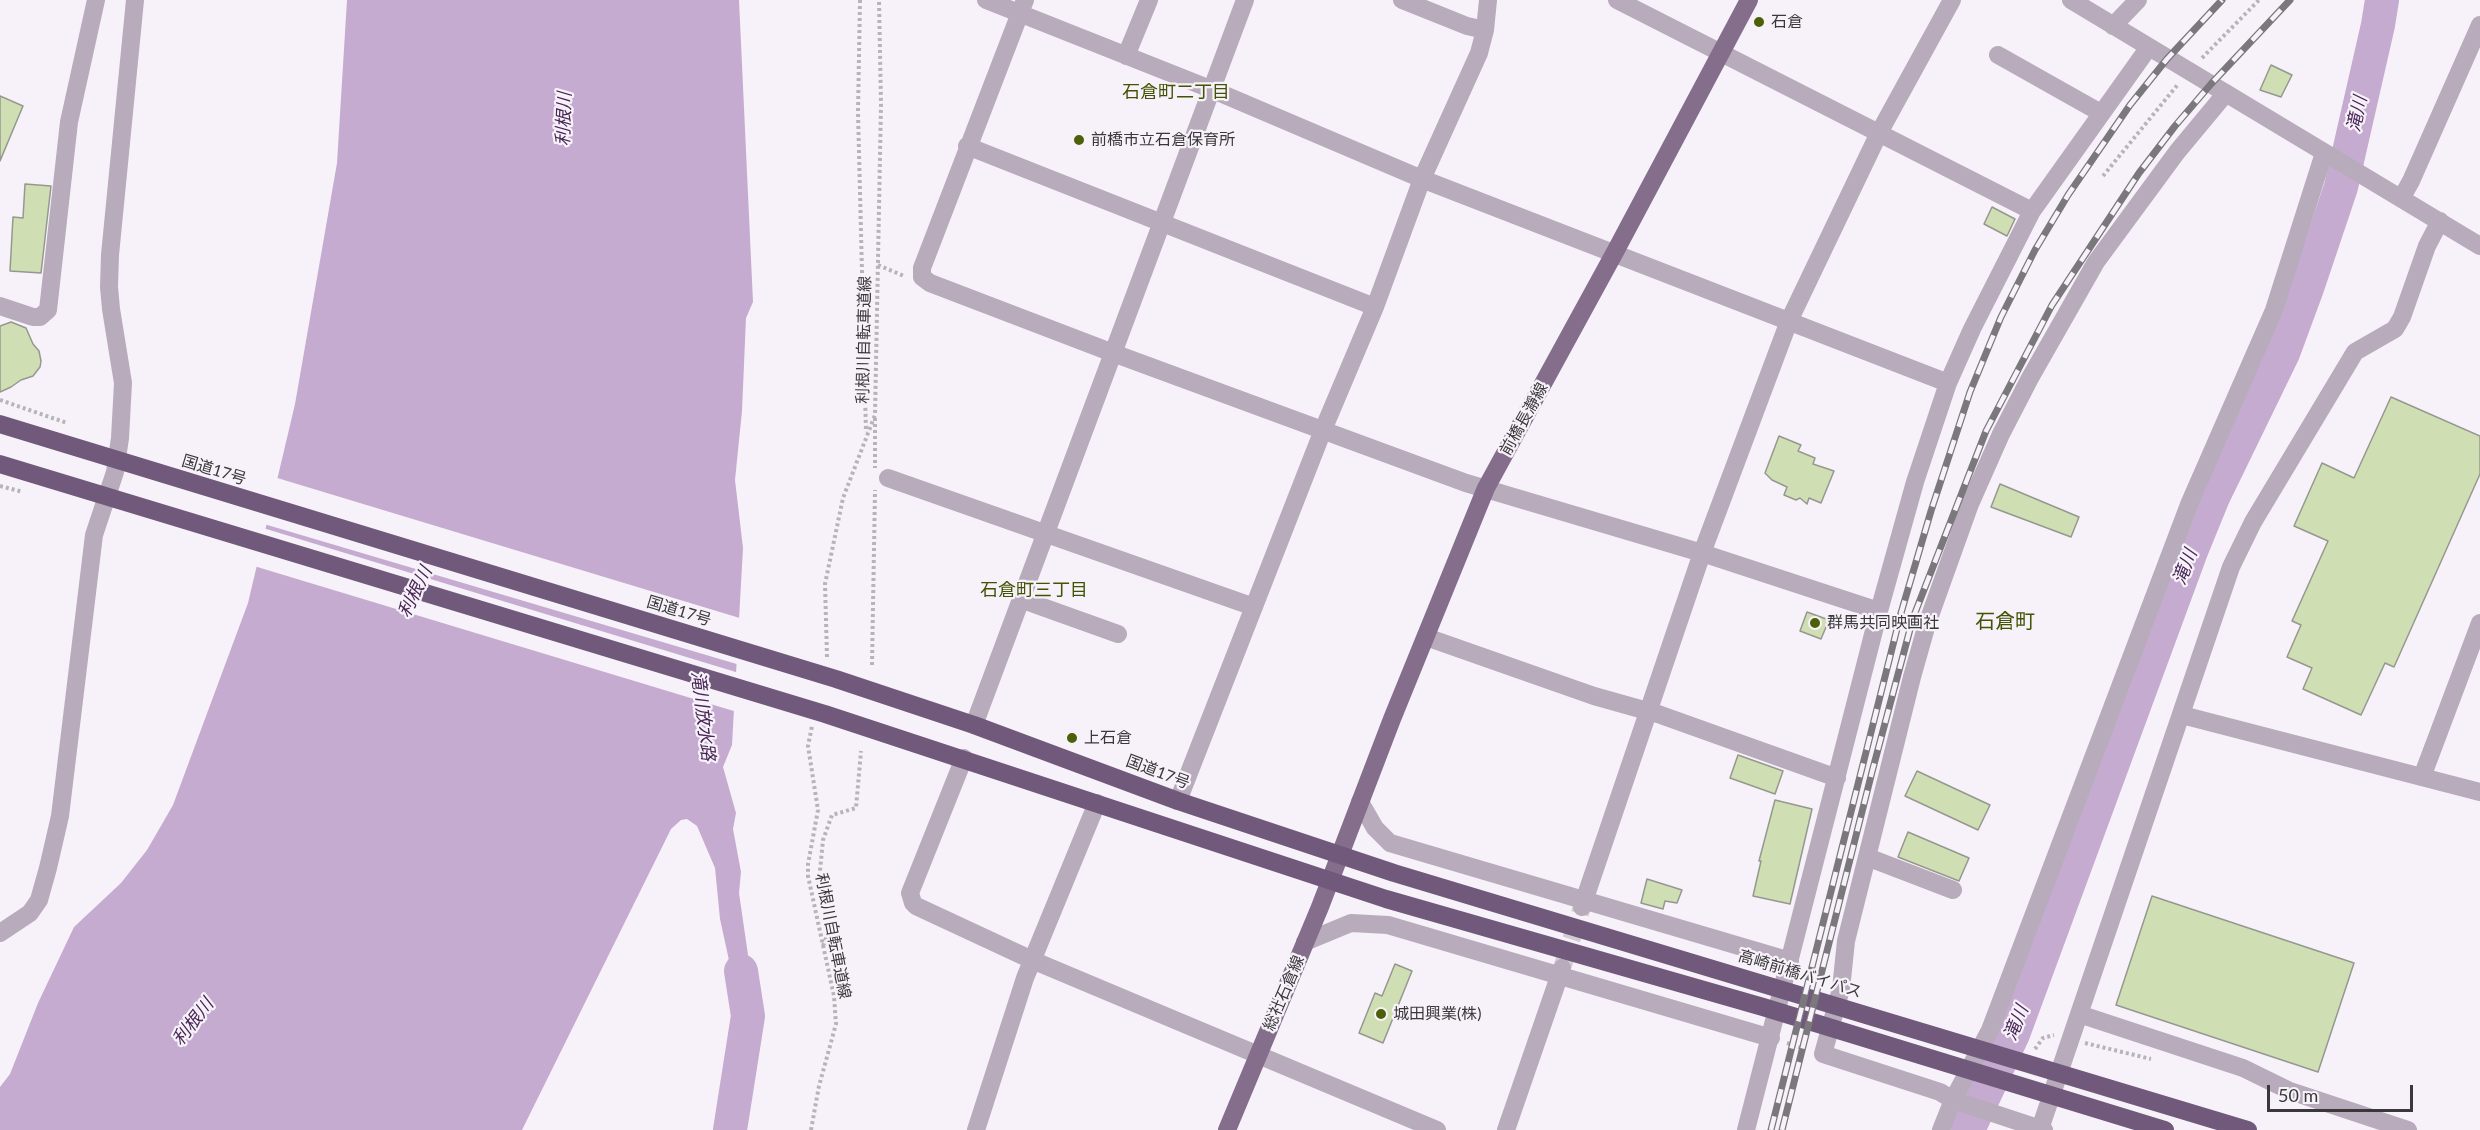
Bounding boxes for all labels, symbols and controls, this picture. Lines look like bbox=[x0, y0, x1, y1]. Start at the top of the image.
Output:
place label: 石倉 bbox=[1771, 12, 1803, 32]
marker: 石倉 bbox=[1752, 15, 1766, 29]
district label: 石倉町二丁目 bbox=[1122, 81, 1230, 103]
water label: 利根川 bbox=[552, 92, 576, 146]
water label: 滝川 bbox=[2343, 94, 2371, 134]
place label: 前橋市立石倉保育所 bbox=[1091, 130, 1235, 150]
marker: 前橋市立石倉保育所 bbox=[1072, 133, 1086, 147]
street label: 利根川自転車道線 bbox=[853, 276, 875, 404]
street label: 前橋長瀞線 bbox=[1496, 379, 1552, 459]
street label: 国道17号 bbox=[179, 451, 249, 489]
water label: 滝川 bbox=[2168, 546, 2202, 588]
water label: 利根川 bbox=[393, 563, 437, 621]
district label: 石倉町三丁目 bbox=[980, 579, 1088, 601]
street label: 国道17号 bbox=[644, 592, 714, 630]
district label: 石倉町 bbox=[1975, 610, 2035, 634]
place label: 群馬共同映画社 bbox=[1827, 613, 1939, 633]
marker: 群馬共同映画社 bbox=[1808, 616, 1822, 630]
water label: 滝川放水路 bbox=[687, 670, 719, 762]
place label: 上石倉 bbox=[1084, 728, 1132, 748]
marker: 上石倉 bbox=[1065, 731, 1079, 745]
street label: 国道17号 bbox=[1123, 751, 1193, 793]
street label: 利根川自転車道線 bbox=[811, 871, 855, 1001]
street label: 高崎前橋バイパス bbox=[1736, 946, 1864, 1002]
street label: 総社石倉線 bbox=[1260, 952, 1308, 1034]
water label: 利根川 bbox=[168, 994, 218, 1050]
water label: 滝川 bbox=[1999, 1002, 2033, 1044]
place label: 城田興業(株) bbox=[1393, 1004, 1482, 1024]
marker: 城田興業(株) bbox=[1374, 1007, 1388, 1021]
scale bar bbox=[2270, 1073, 2416, 1111]
text: 50 m bbox=[2278, 1084, 2318, 1106]

